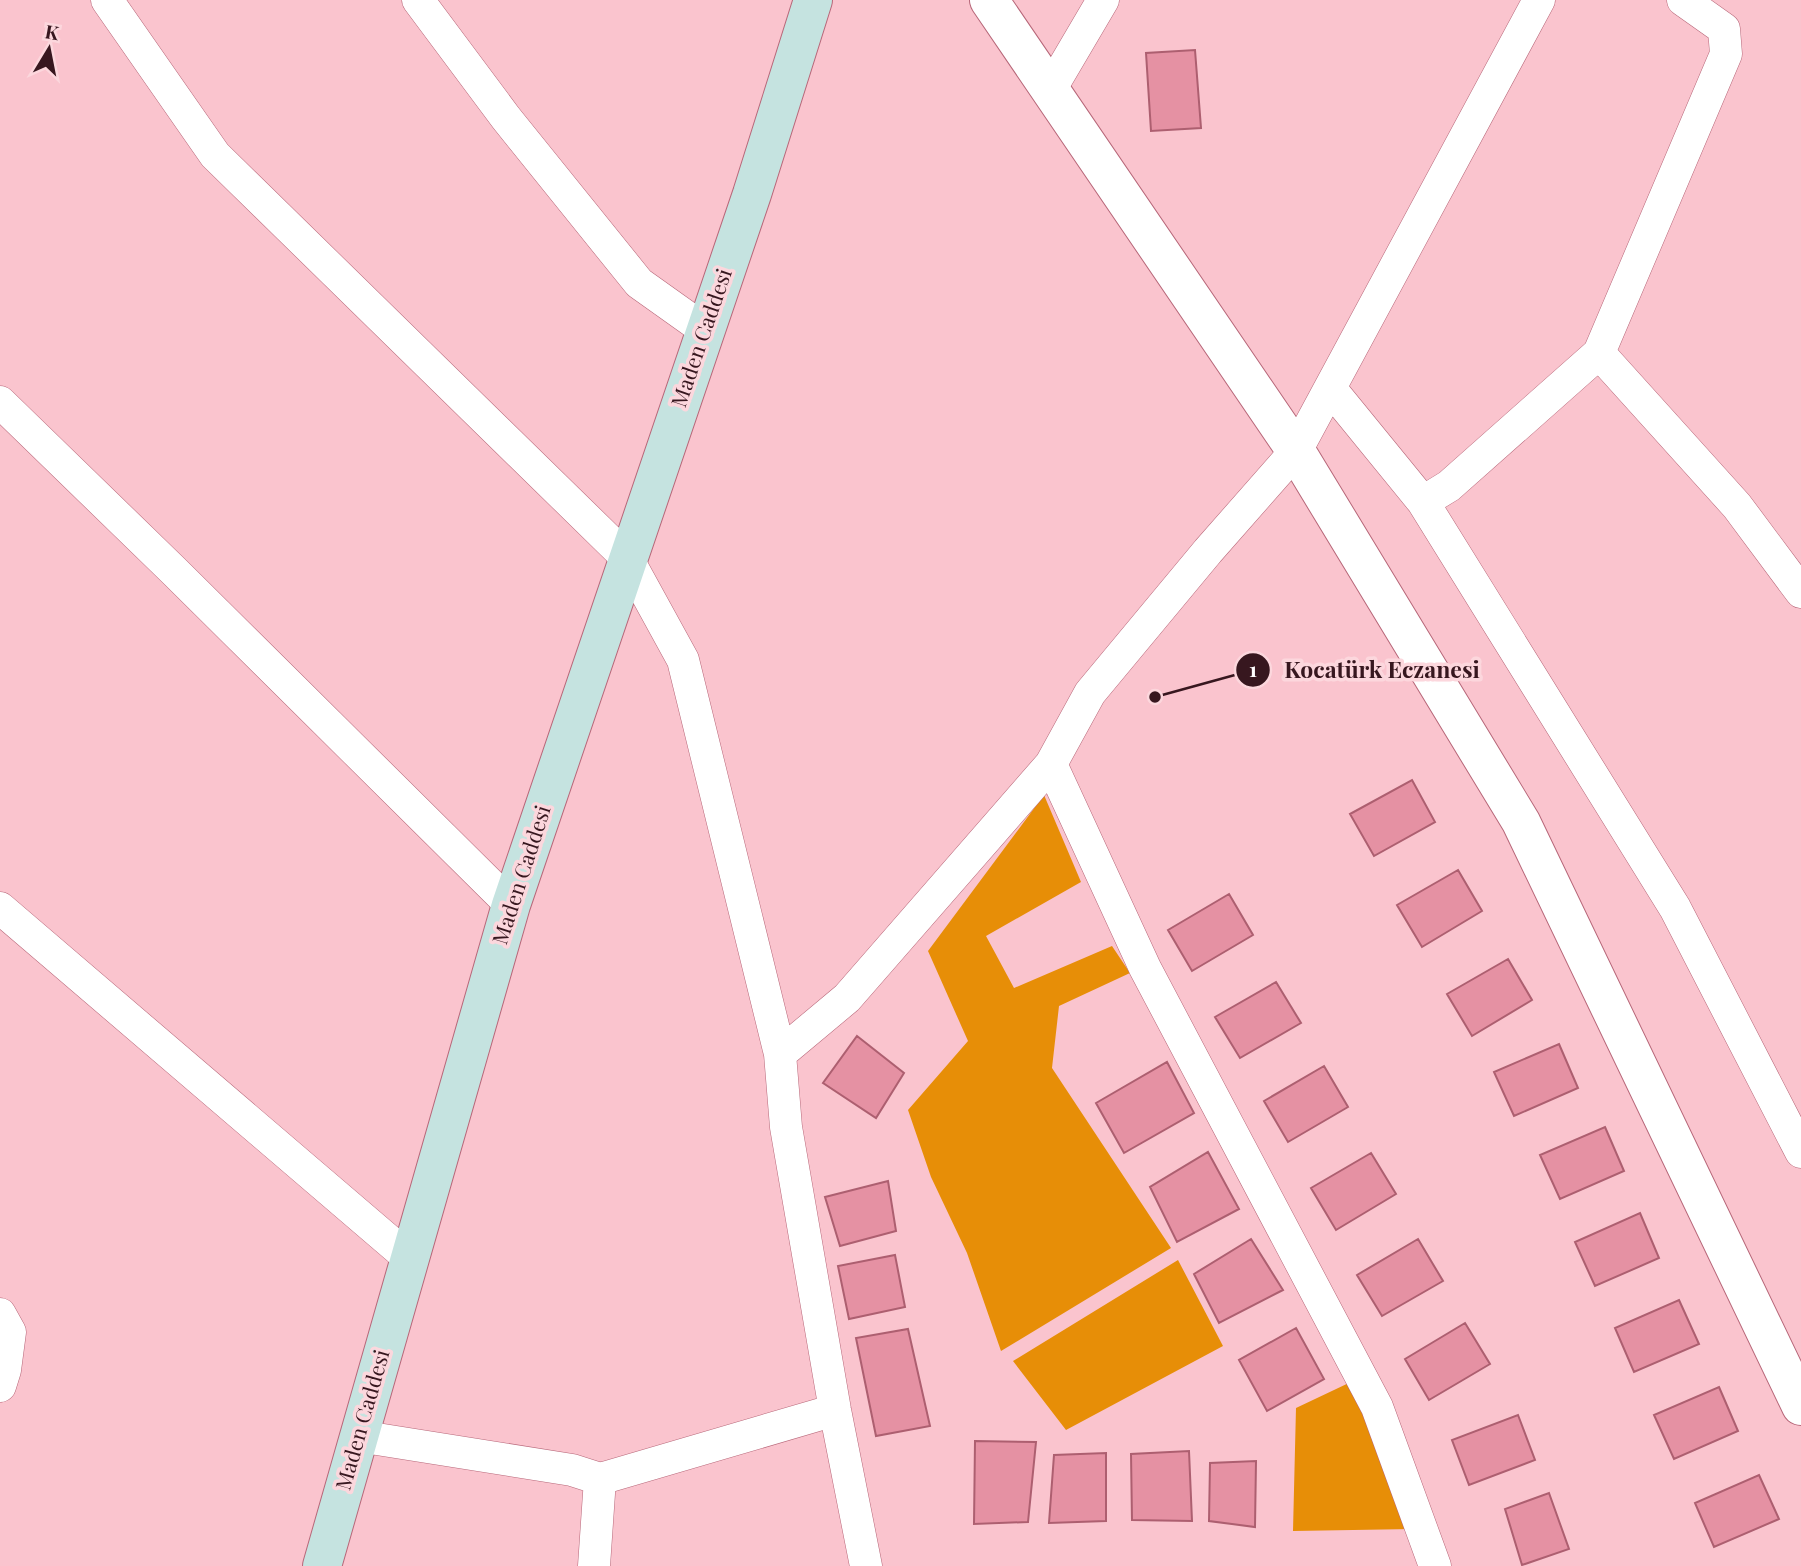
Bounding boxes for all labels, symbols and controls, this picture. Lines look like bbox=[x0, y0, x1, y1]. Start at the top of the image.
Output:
north arrow bbox=[14, 14, 84, 84]
text: K bbox=[43, 17, 61, 45]
street label: Maden Caddesi bbox=[663, 264, 737, 410]
callout: Kocatürk Eczanesi bbox=[1236, 648, 1494, 692]
text: Kocatürk Eczanesi bbox=[1284, 653, 1480, 684]
text: 1 bbox=[1249, 654, 1257, 682]
street label: Maden Caddesi bbox=[484, 801, 556, 948]
street label: Maden Caddesi bbox=[328, 1346, 394, 1493]

